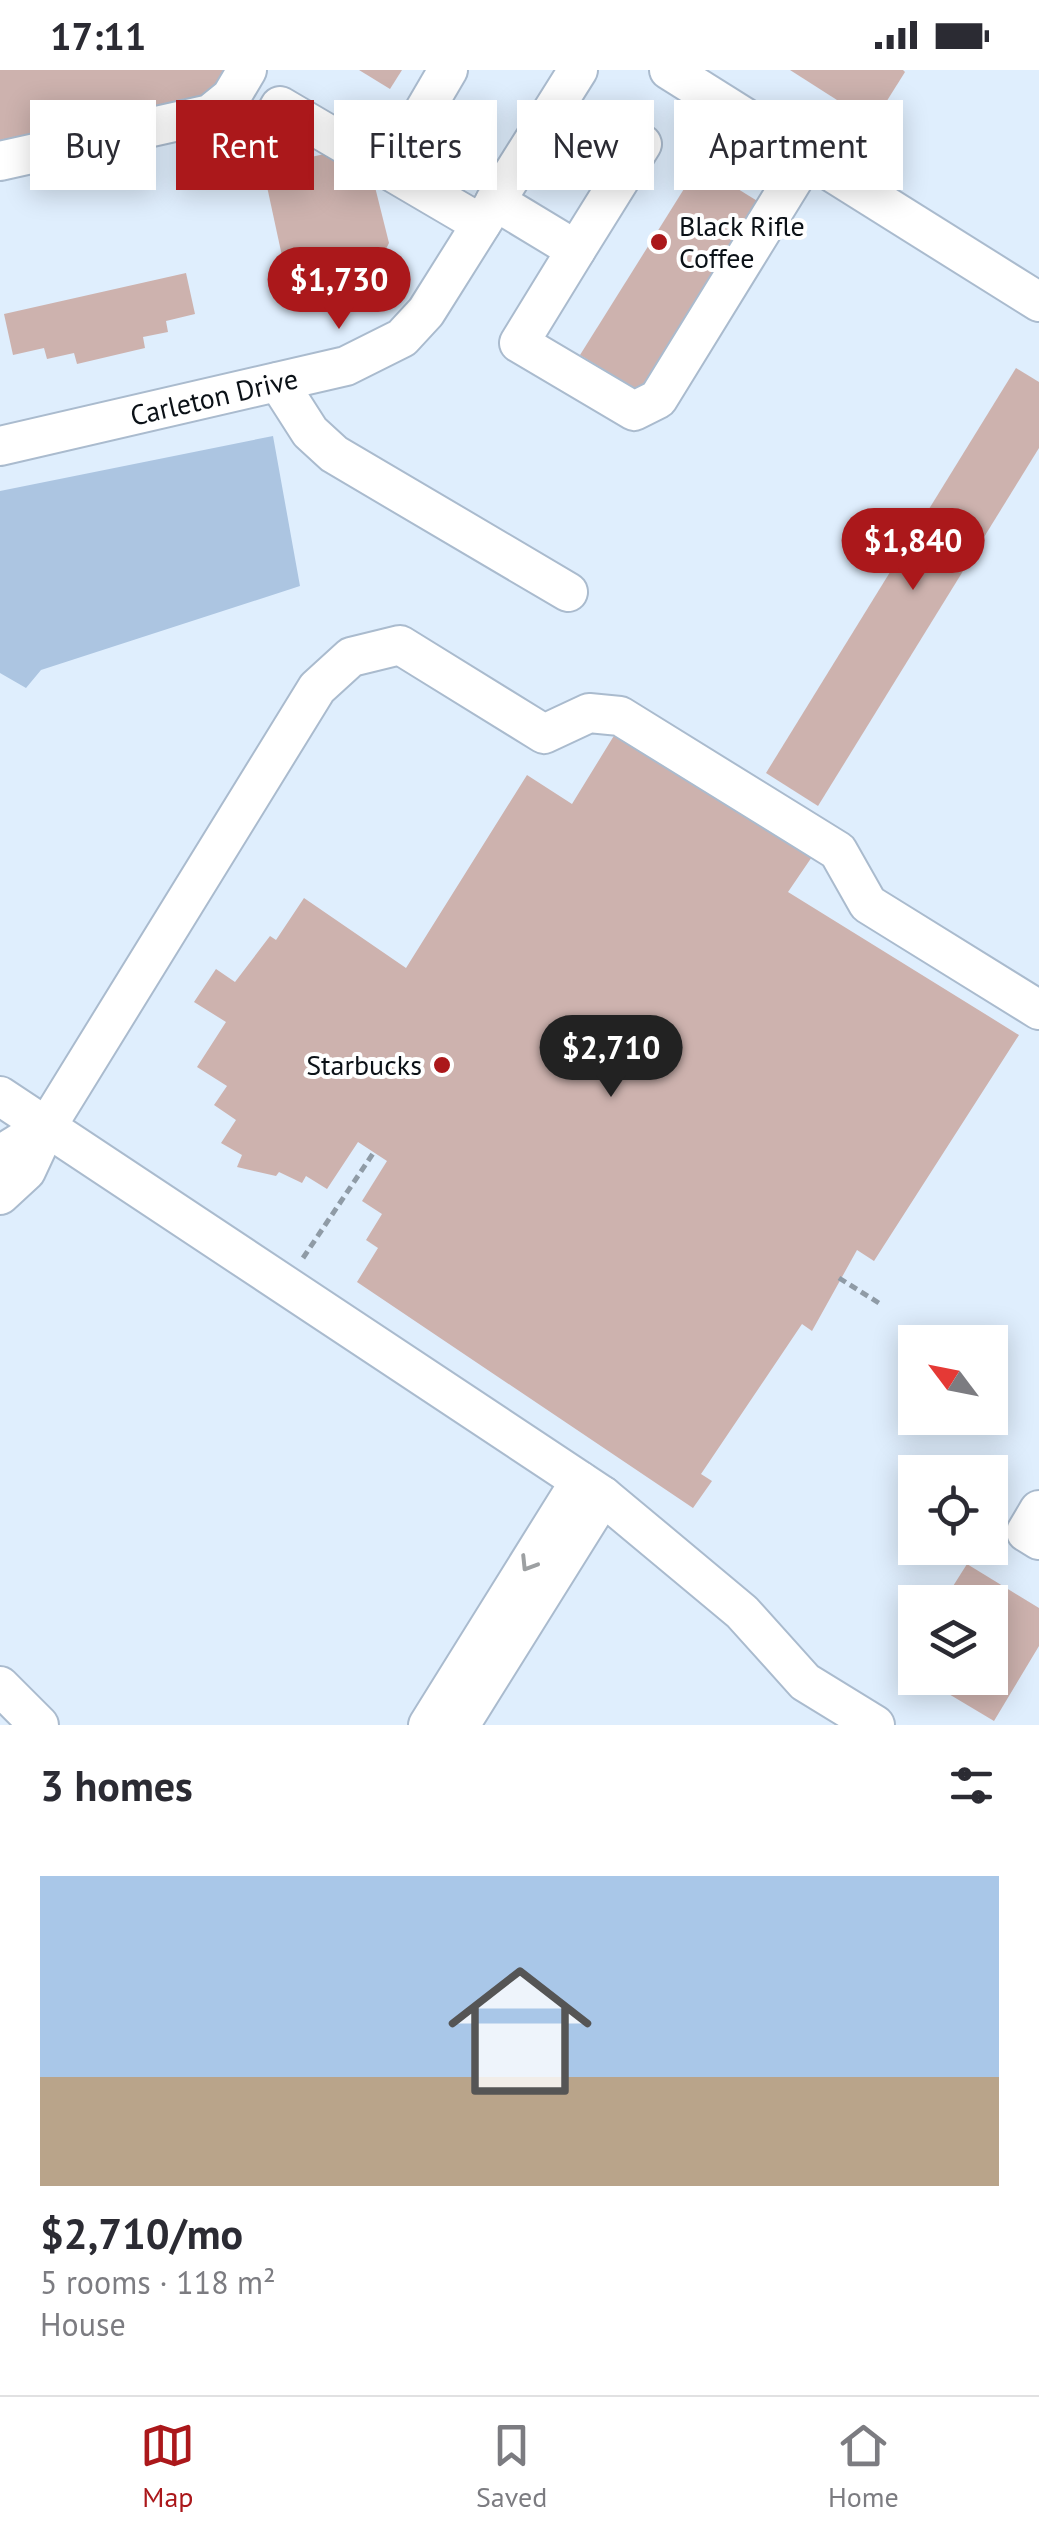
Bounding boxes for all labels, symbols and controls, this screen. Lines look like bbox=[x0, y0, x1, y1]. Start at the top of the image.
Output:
text: 17:11 bbox=[50, 11, 146, 60]
chip: Buy bbox=[30, 100, 156, 190]
chip: Rent bbox=[176, 100, 314, 190]
chip: Filters bbox=[334, 100, 497, 190]
chip: New bbox=[517, 100, 654, 190]
chip: Apartment bbox=[674, 100, 903, 190]
place label: Black Rifle Coffee bbox=[679, 207, 805, 276]
marker: Black Rifle Coffee bbox=[648, 231, 670, 253]
pin: $1,730 bbox=[258, 247, 420, 332]
text: $1,730 bbox=[290, 258, 388, 300]
street label: Carleton Drive bbox=[126, 359, 301, 434]
pin: $1,840 bbox=[832, 508, 994, 593]
text: $1,840 bbox=[864, 519, 962, 561]
pin: $2,710 bbox=[530, 1015, 692, 1100]
text: $2,710 bbox=[562, 1026, 660, 1068]
place label: Starbucks bbox=[306, 1046, 422, 1083]
marker: Starbucks bbox=[431, 1054, 453, 1076]
north arrow bbox=[898, 1325, 1008, 1435]
map controls bbox=[898, 1325, 1008, 1695]
button: locate bbox=[898, 1455, 1008, 1565]
one-way arrow bbox=[522, 1553, 541, 1571]
button: layers bbox=[898, 1585, 1008, 1695]
text: 3 homes bbox=[40, 1758, 193, 1813]
icon: filters bbox=[944, 1758, 999, 1813]
icon: home bbox=[430, 1941, 610, 2121]
text: $2,710/mo bbox=[40, 2206, 243, 2261]
text: 5 rooms · 118 m² bbox=[40, 2261, 276, 2303]
text: House bbox=[40, 2303, 126, 2345]
tab: Map bbox=[140, 2418, 195, 2515]
tab: Saved bbox=[476, 2418, 547, 2515]
tab: Home bbox=[828, 2418, 899, 2515]

